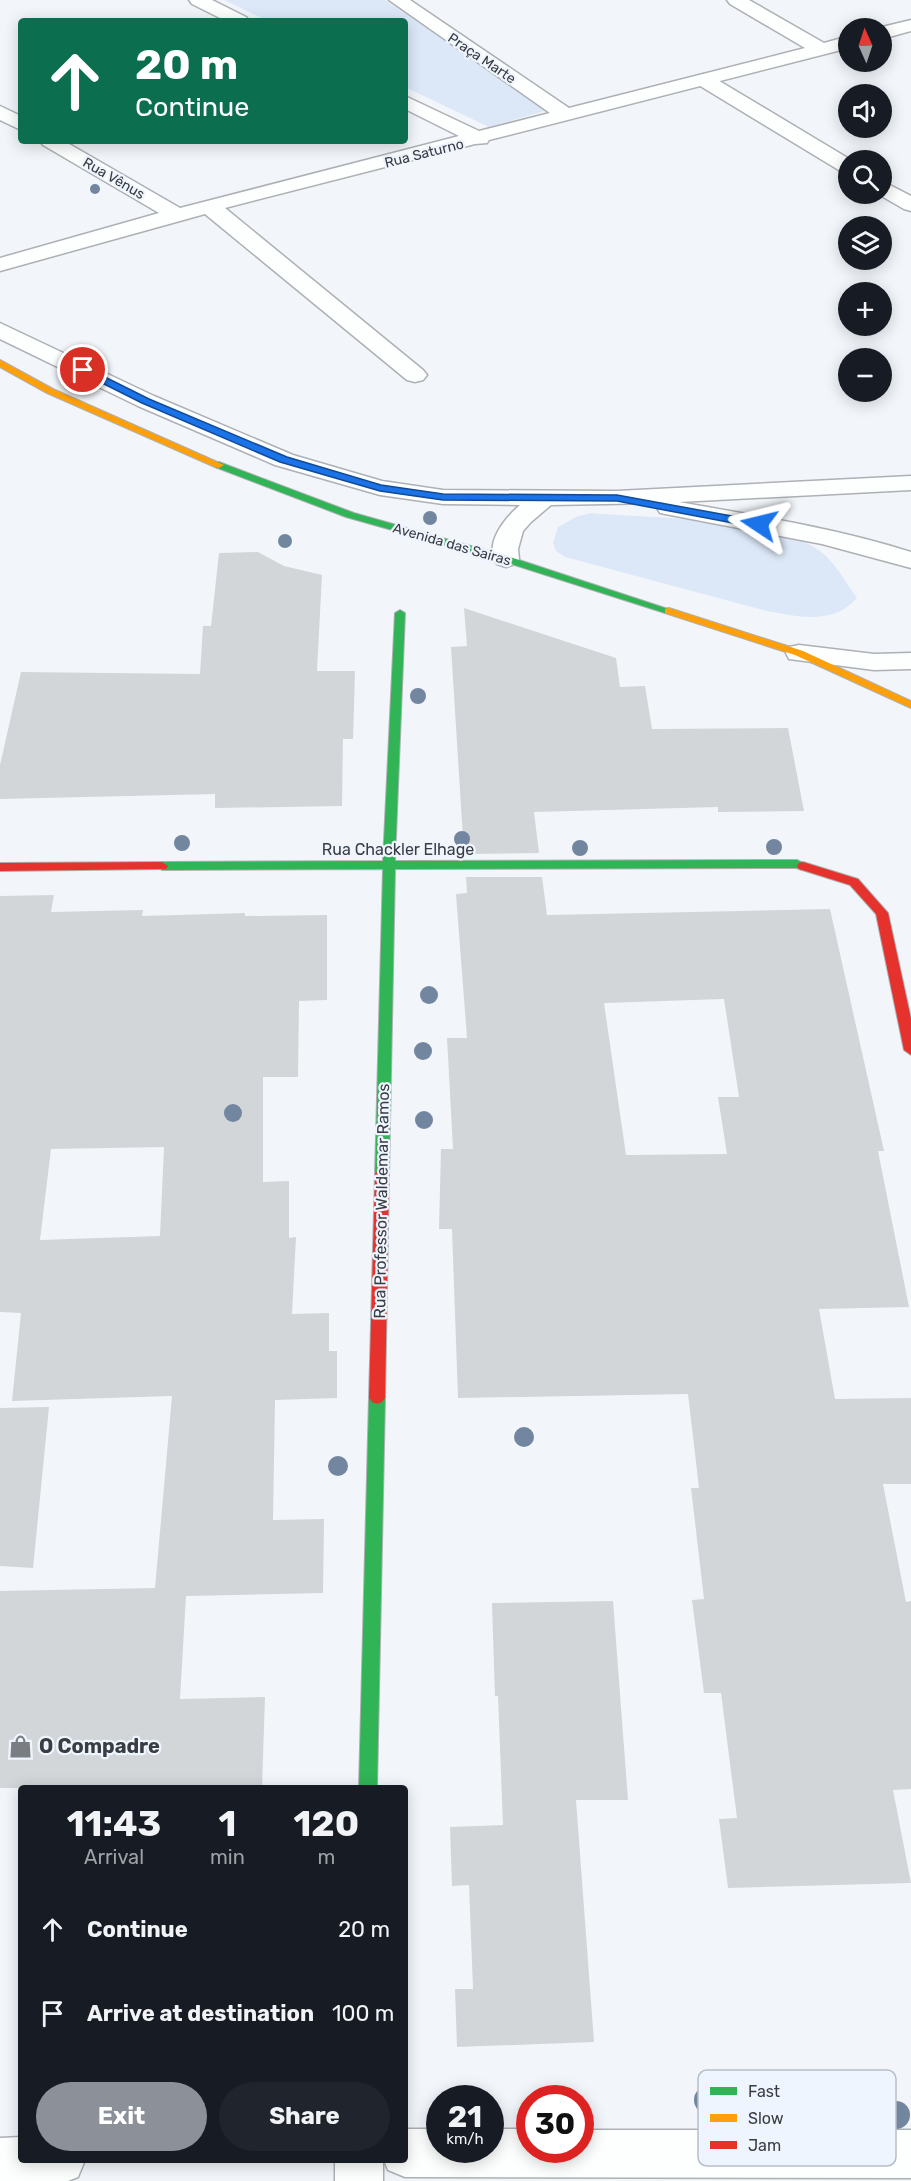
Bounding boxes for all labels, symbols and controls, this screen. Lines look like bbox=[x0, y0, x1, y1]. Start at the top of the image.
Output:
north arrow bbox=[838, 18, 892, 72]
map controls bbox=[838, 18, 892, 402]
street label: Praça Marte bbox=[445, 29, 519, 87]
text: 20 m bbox=[135, 40, 238, 90]
icon: ahead bbox=[36, 42, 114, 120]
button: sound bbox=[838, 84, 892, 138]
text: Continue bbox=[135, 91, 249, 123]
street label: Rua Saturno bbox=[383, 135, 465, 172]
button: search bbox=[838, 150, 892, 204]
street label: Rua Vênus bbox=[80, 154, 148, 203]
button: layers bbox=[838, 216, 892, 270]
button: + bbox=[838, 282, 892, 336]
pin bbox=[57, 344, 108, 395]
button: − bbox=[838, 348, 892, 402]
icon: arrive bbox=[66, 353, 99, 386]
position arrow bbox=[727, 492, 791, 556]
street label: Avenida das Sairas bbox=[391, 519, 513, 569]
street label: Rua Chackler Elhage bbox=[322, 840, 474, 859]
street label: Rua Professor Waldemar Ramos bbox=[370, 1083, 393, 1319]
shop icon: O Compadre bbox=[8, 1733, 34, 1759]
place label: O Compadre bbox=[39, 1734, 160, 1758]
text: 11:43 bbox=[67, 1802, 161, 1845]
text: 1 bbox=[218, 1802, 236, 1845]
text: 120 bbox=[293, 1802, 359, 1845]
text: Arrival bbox=[84, 1845, 144, 1869]
text: min bbox=[210, 1845, 245, 1869]
text: m bbox=[317, 1845, 335, 1869]
icon: ahead bbox=[36, 1913, 69, 1946]
text: Continue bbox=[87, 1916, 188, 1943]
text: 20 m bbox=[338, 1916, 390, 1943]
icon: arrive bbox=[36, 1997, 69, 2030]
text: Arrive at destination bbox=[87, 2000, 314, 2027]
text: 100 m bbox=[332, 2000, 394, 2027]
legend bbox=[698, 2070, 896, 2166]
button: Exit bbox=[36, 2082, 207, 2151]
button: Share bbox=[219, 2082, 390, 2151]
text: Fast bbox=[748, 2082, 780, 2101]
speed limit sign: 30 bbox=[516, 2085, 594, 2163]
text: 21 bbox=[448, 2099, 482, 2135]
text: Slow bbox=[748, 2109, 784, 2128]
text: km/h bbox=[446, 2130, 484, 2148]
text: Jam bbox=[748, 2136, 781, 2155]

